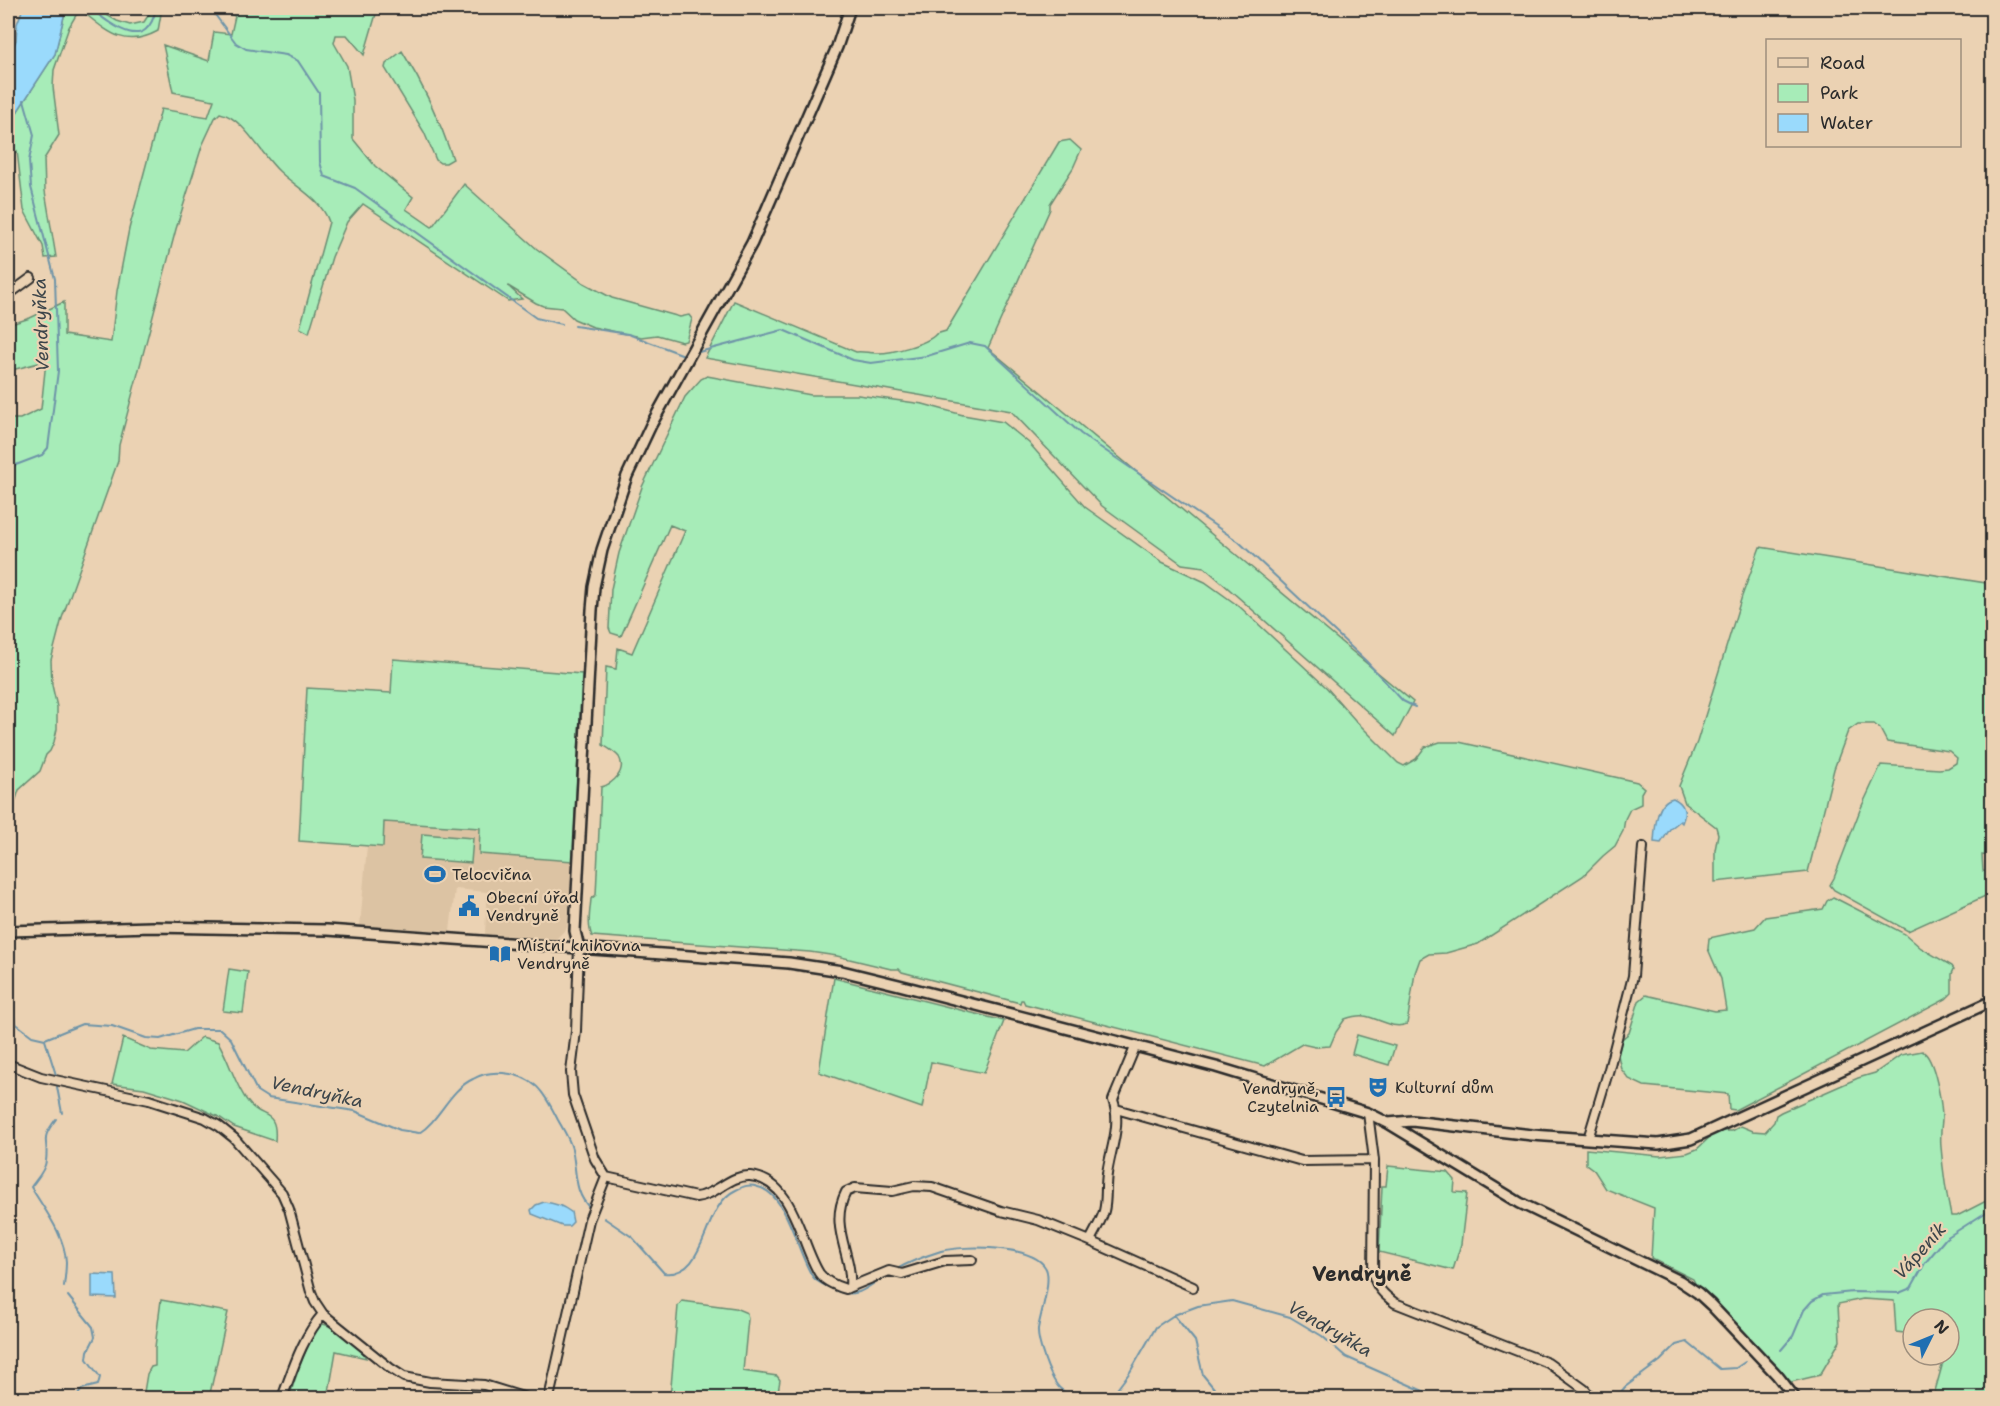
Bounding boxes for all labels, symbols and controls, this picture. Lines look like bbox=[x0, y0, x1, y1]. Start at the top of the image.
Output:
legend bbox=[1766, 39, 1961, 147]
text: Road bbox=[1820, 51, 1865, 75]
text: Park bbox=[1820, 81, 1859, 105]
text: Water bbox=[1820, 111, 1873, 135]
water label: Vendryňka bbox=[27, 278, 55, 372]
sports icon: Telocvična bbox=[423, 862, 447, 886]
place label: Telocvična bbox=[452, 864, 531, 885]
place label: Obecní úřad Vendryně bbox=[486, 887, 579, 926]
public building icon: Obecní úřad Vendryně bbox=[457, 894, 481, 918]
place label: Místní knihovna Vendryně bbox=[517, 935, 641, 974]
library icon: Místní knihovna Vendryně bbox=[488, 942, 512, 966]
water label: Vendryňka bbox=[269, 1070, 365, 1114]
theatre icon: Kulturní dům bbox=[1366, 1075, 1390, 1099]
place label: Kulturní dům bbox=[1395, 1077, 1494, 1098]
place label: Vendryně, Czytelnia bbox=[1242, 1078, 1319, 1117]
bus stop icon: Vendryně, Czytelnia bbox=[1324, 1085, 1348, 1109]
water label: Vápeník bbox=[1888, 1217, 1952, 1285]
district label: Vendryně bbox=[1312, 1261, 1412, 1287]
water label: Vendryňka bbox=[1283, 1295, 1377, 1363]
north arrow bbox=[1901, 1307, 1961, 1367]
text: N bbox=[1930, 1315, 1954, 1339]

